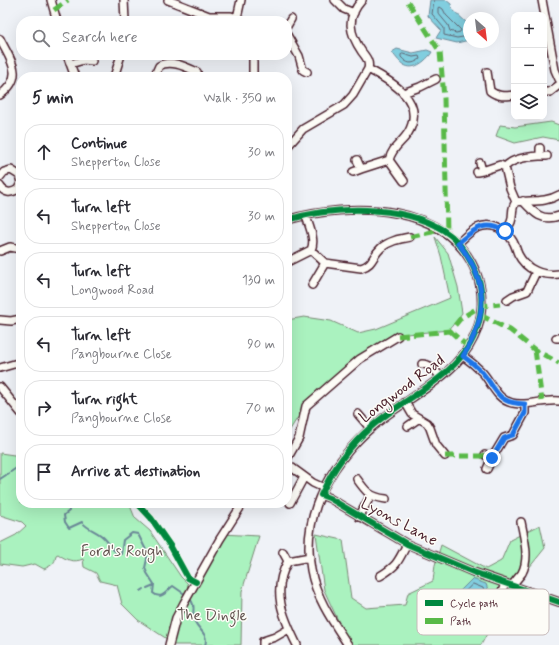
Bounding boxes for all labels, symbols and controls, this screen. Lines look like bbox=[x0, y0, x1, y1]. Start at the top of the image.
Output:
north arrow bbox=[463, 12, 499, 48]
map controls bbox=[511, 12, 547, 120]
button: + bbox=[511, 12, 547, 48]
search box bbox=[16, 16, 292, 60]
icon: search bbox=[30, 27, 52, 49]
text: Search here bbox=[62, 28, 138, 48]
button: − bbox=[511, 48, 547, 84]
button: layers bbox=[511, 84, 547, 120]
text: 5 min bbox=[32, 87, 74, 109]
text: Walk · 350 m bbox=[203, 90, 276, 107]
text: Continue bbox=[71, 134, 127, 154]
icon: ahead bbox=[33, 141, 55, 163]
text: 30 m bbox=[248, 144, 275, 161]
text: Shepperton Close bbox=[71, 154, 161, 171]
text: Turn left bbox=[71, 198, 131, 218]
icon: left bbox=[33, 205, 55, 227]
text: 30 m bbox=[248, 208, 275, 225]
text: Shepperton Close bbox=[71, 218, 161, 235]
route start bbox=[496, 222, 514, 240]
text: Turn left bbox=[71, 262, 131, 282]
icon: left bbox=[33, 269, 55, 291]
text: 130 m bbox=[242, 272, 275, 289]
text: Longwood Road bbox=[71, 282, 154, 299]
text: Turn left bbox=[71, 326, 131, 346]
icon: left bbox=[33, 333, 55, 355]
text: 90 m bbox=[247, 336, 275, 353]
text: Pangbourne Close bbox=[71, 346, 172, 363]
street label: Longwood Road bbox=[355, 350, 450, 429]
text: Turn right bbox=[71, 390, 138, 410]
icon: right bbox=[33, 397, 55, 419]
text: 70 m bbox=[246, 400, 275, 417]
text: Pangbourne Close bbox=[71, 410, 172, 427]
route end bbox=[483, 449, 501, 467]
icon: arrive bbox=[33, 461, 55, 483]
text: Arrive at destination bbox=[71, 462, 200, 482]
street label: Lyons Lane bbox=[357, 493, 441, 551]
park label: Ford's Rough bbox=[81, 541, 163, 563]
legend bbox=[417, 589, 549, 635]
text: Cycle path bbox=[450, 597, 498, 611]
park label: The Dingle bbox=[177, 605, 248, 627]
text: Path bbox=[450, 615, 471, 629]

